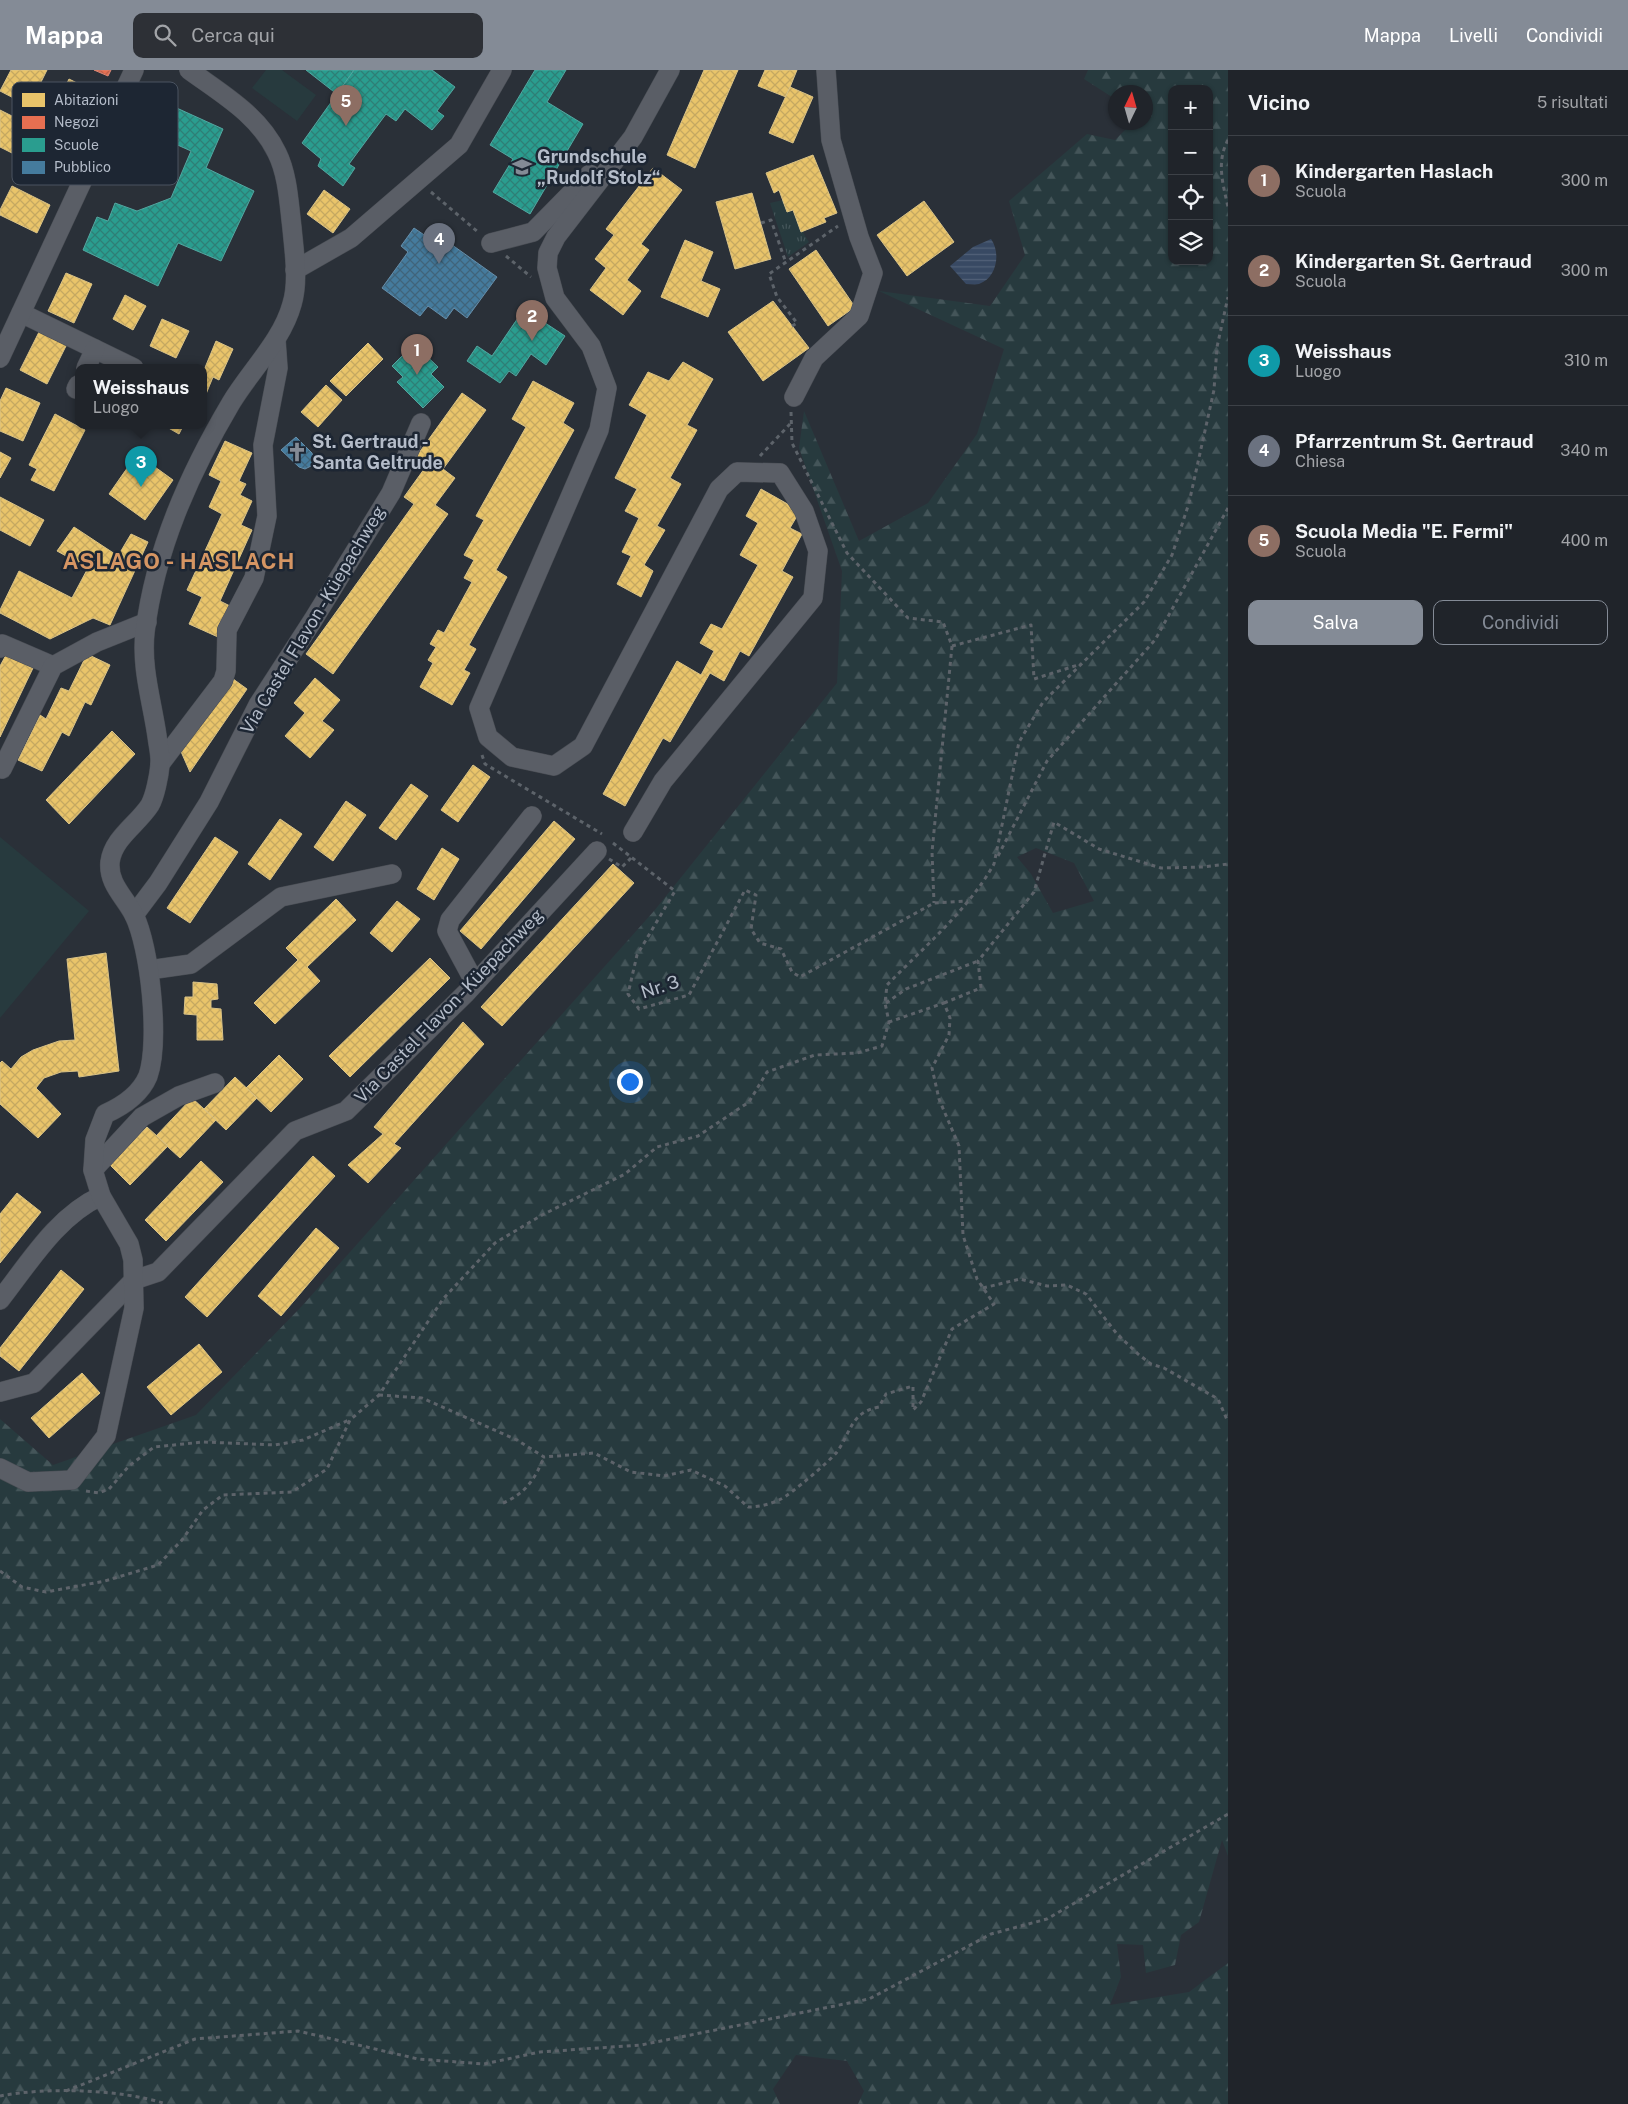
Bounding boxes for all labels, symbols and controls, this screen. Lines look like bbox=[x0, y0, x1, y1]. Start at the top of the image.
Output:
search box bbox=[133, 13, 483, 58]
text: Mappa bbox=[25, 21, 103, 49]
icon: search bbox=[151, 21, 179, 49]
text: Cerca qui bbox=[191, 24, 275, 46]
text: Mappa bbox=[1364, 25, 1421, 46]
text: Livelli bbox=[1449, 25, 1498, 46]
text: Condividi bbox=[1526, 25, 1603, 46]
legend bbox=[12, 82, 178, 185]
pin: 5 bbox=[330, 85, 362, 126]
north arrow bbox=[1108, 85, 1153, 130]
map controls bbox=[1168, 85, 1213, 265]
button: + bbox=[1168, 85, 1213, 130]
text: Vicino bbox=[1248, 90, 1310, 115]
text: Abitazioni bbox=[54, 92, 119, 108]
text: 5 risultati bbox=[1537, 93, 1608, 112]
text: Negozi bbox=[54, 114, 99, 130]
button: − bbox=[1168, 130, 1213, 175]
text: Scuole bbox=[54, 137, 99, 153]
place label: Grundschule „Rudolf Stolz“ bbox=[537, 146, 661, 188]
school or university icon: Grundschule „Rudolf Stolz“ bbox=[511, 156, 533, 178]
text: Pubblico bbox=[54, 159, 111, 175]
text: Kindergarten Haslach bbox=[1295, 160, 1493, 182]
text: 1 bbox=[1261, 171, 1267, 190]
text: 300 m bbox=[1561, 171, 1608, 190]
button: locate bbox=[1168, 175, 1213, 220]
text: Scuola bbox=[1295, 182, 1346, 201]
button: layers bbox=[1168, 220, 1213, 265]
pin: 4 bbox=[423, 223, 455, 264]
text: Kindergarten St. Gertraud bbox=[1295, 250, 1532, 272]
text: 2 bbox=[1259, 261, 1269, 280]
text: 300 m bbox=[1561, 261, 1608, 280]
text: Scuola bbox=[1295, 272, 1346, 291]
pin: 2 bbox=[516, 300, 548, 341]
pin: 1 bbox=[401, 334, 433, 375]
text: Weisshaus bbox=[1295, 340, 1392, 362]
text: 3 bbox=[1259, 351, 1269, 370]
text: 310 m bbox=[1564, 351, 1608, 370]
text: Luogo bbox=[1295, 362, 1341, 381]
popup bbox=[75, 364, 207, 429]
text: Weisshaus bbox=[93, 376, 189, 398]
text: Luogo bbox=[93, 398, 139, 417]
text: Pfarrzentrum St. Gertraud bbox=[1295, 430, 1534, 452]
place label: St. Gertraud - Santa Geltrude bbox=[312, 431, 443, 473]
church icon: St. Gertraud - Santa Geltrude bbox=[286, 441, 308, 463]
text: 4 bbox=[1259, 441, 1269, 460]
text: 340 m bbox=[1560, 441, 1608, 460]
pin: 3 bbox=[125, 446, 157, 487]
text: Chiesa bbox=[1295, 452, 1345, 471]
street label: Via Castel Flavon - Küepachweg bbox=[236, 502, 389, 738]
text: Scuola Media "E. Fermi" bbox=[1295, 520, 1513, 542]
text: 5 bbox=[1259, 531, 1269, 550]
text: 400 m bbox=[1561, 531, 1608, 550]
text: Scuola bbox=[1295, 542, 1346, 561]
district label: ASLAGO - HASLACH bbox=[63, 548, 295, 574]
button: Salva bbox=[1248, 600, 1423, 645]
button: Condividi bbox=[1433, 600, 1608, 645]
street label: Via Castel Flavon - Küepachweg bbox=[350, 904, 547, 1107]
street label: Nr. 3 bbox=[638, 971, 682, 1003]
your location bbox=[617, 1069, 643, 1095]

